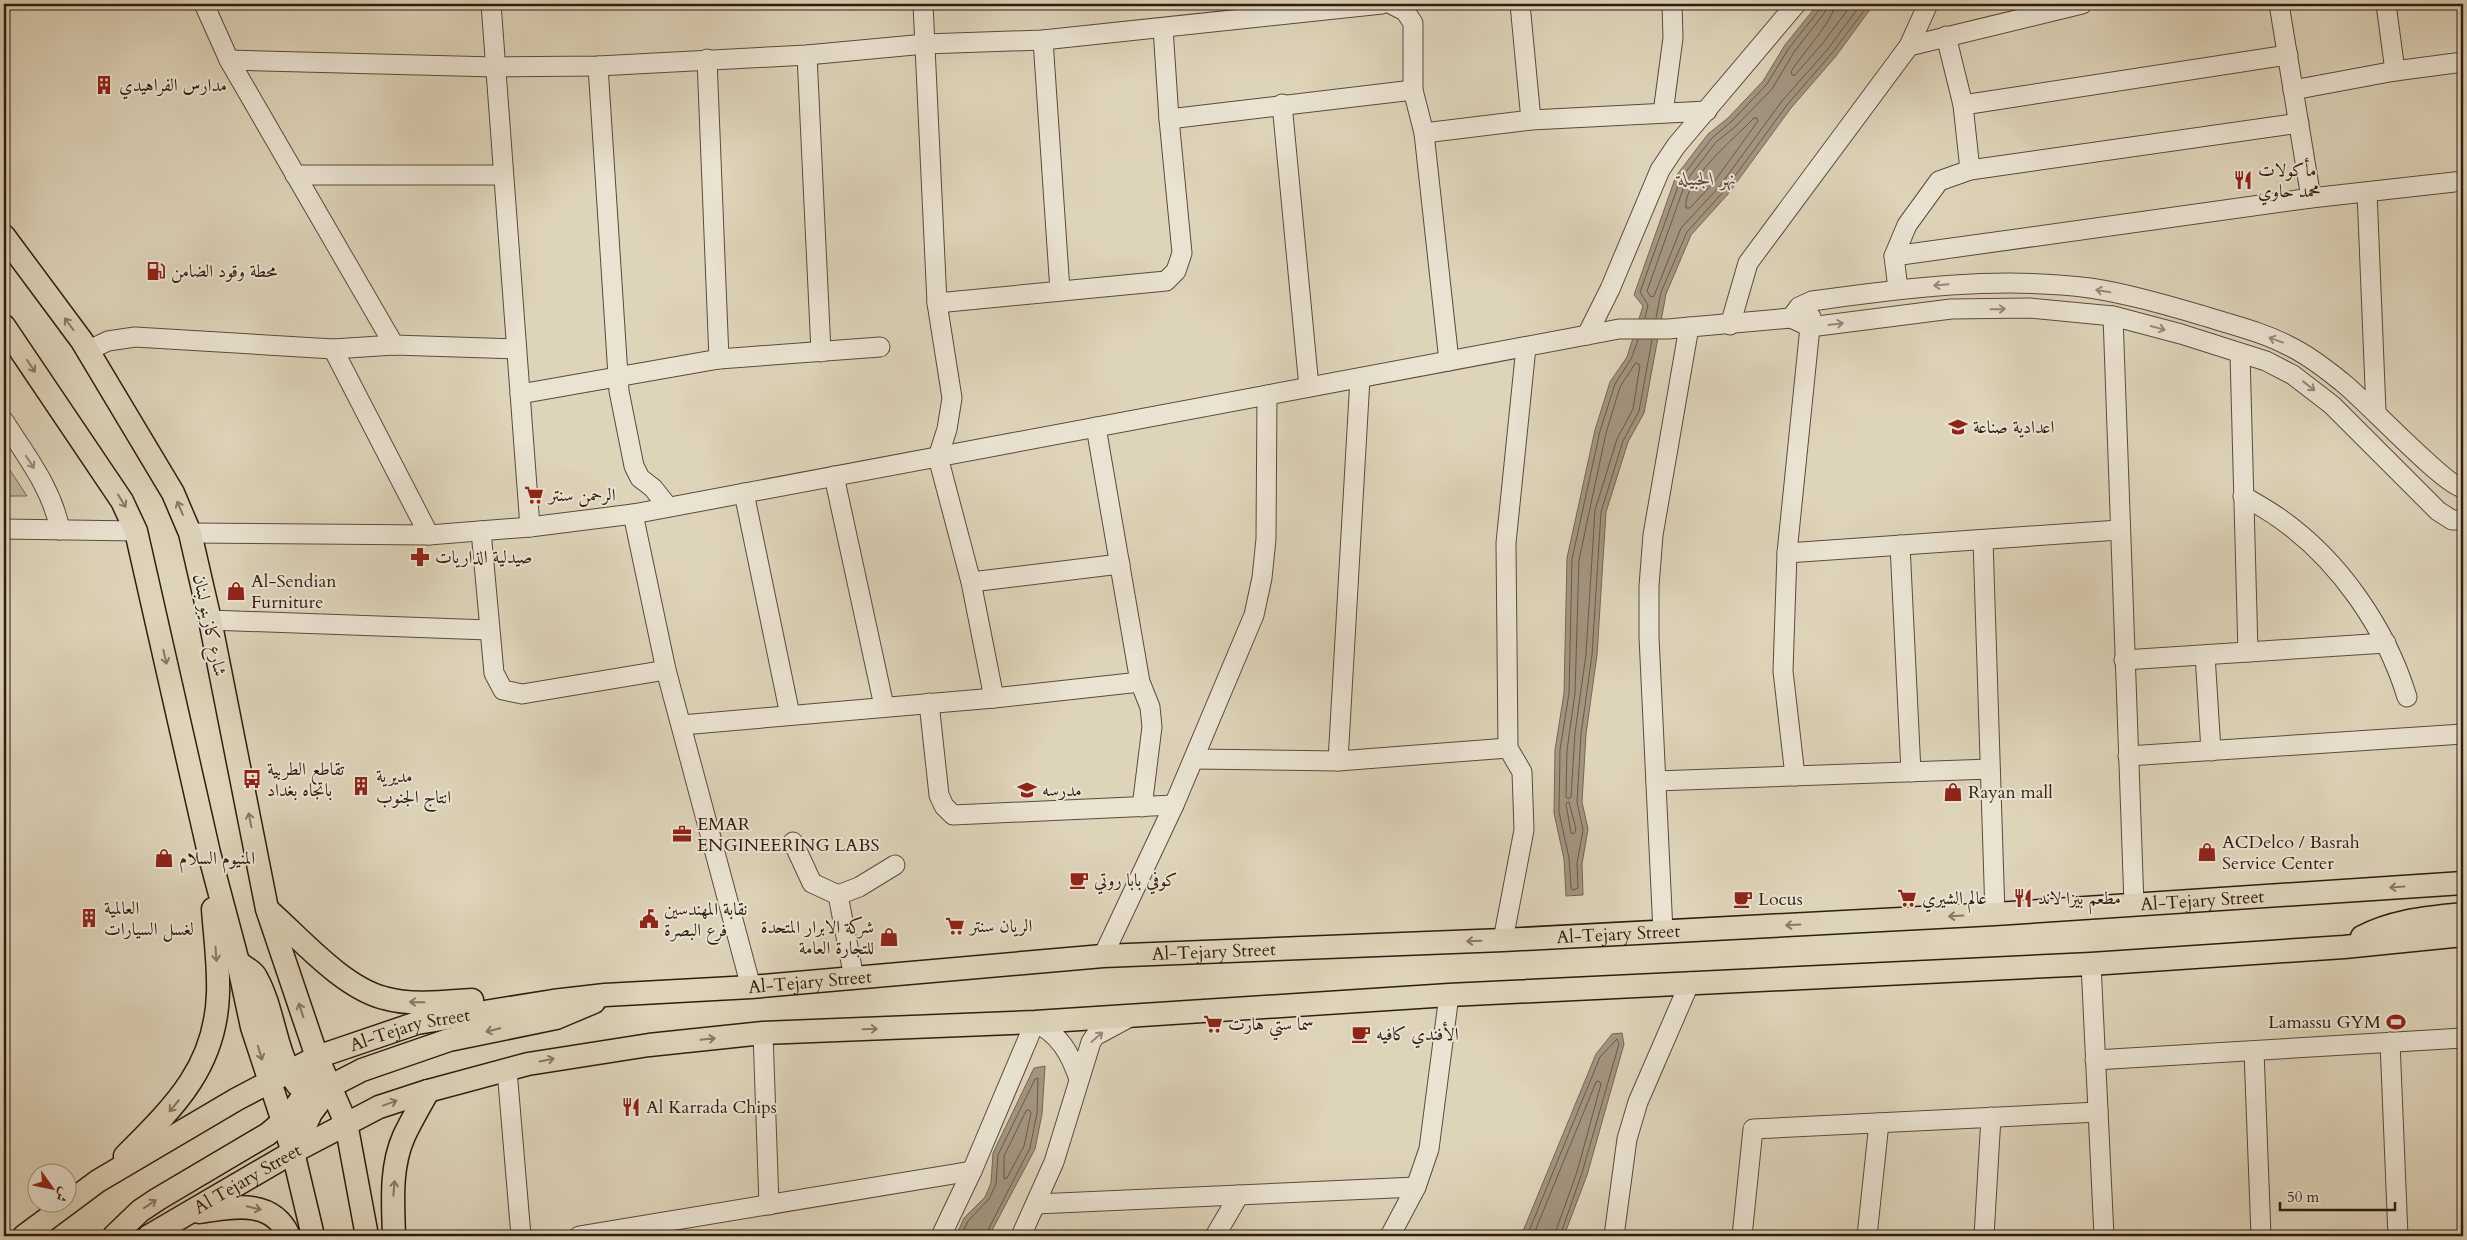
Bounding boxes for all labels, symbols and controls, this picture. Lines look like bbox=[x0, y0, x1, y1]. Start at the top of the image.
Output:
place label: مدارس الفراهيدي bbox=[119, 73, 227, 100]
building icon: مدارس الفراهيدي bbox=[93, 74, 115, 96]
place label: مأكولات محمد حاوي bbox=[2258, 157, 2320, 206]
water label: نهر الجبيلة bbox=[1675, 166, 1736, 192]
restaurant icon: مأكولات محمد حاوي bbox=[2232, 169, 2254, 191]
place label: محطة وقود الضامن bbox=[171, 259, 277, 284]
fuel station icon: محطة وقود الضامن bbox=[145, 260, 167, 282]
one-way arrow bbox=[1933, 280, 1949, 290]
one-way arrow bbox=[2095, 285, 2111, 295]
one-way arrow bbox=[1990, 304, 2006, 313]
one-way arrow bbox=[64, 317, 74, 331]
one-way arrow bbox=[1828, 319, 1844, 329]
one-way arrow bbox=[2150, 324, 2166, 334]
one-way arrow bbox=[2269, 335, 2284, 344]
one-way arrow bbox=[26, 359, 36, 373]
one-way arrow bbox=[2302, 381, 2315, 392]
place label: اعدادية صناعة bbox=[1973, 415, 2054, 440]
school or university icon: اعدادية صناعة bbox=[1947, 416, 1969, 438]
one-way arrow bbox=[25, 455, 36, 469]
place label: الرحمن سنتر bbox=[547, 483, 616, 508]
supermarket icon: الرحمن سنتر bbox=[523, 484, 545, 506]
one-way arrow bbox=[117, 493, 127, 507]
one-way arrow bbox=[174, 501, 184, 516]
place label: صيدلية الذاريات bbox=[435, 545, 532, 570]
pharmacy icon: صيدلية الذاريات bbox=[409, 546, 431, 568]
place label: Al-Sendian Furniture bbox=[251, 569, 337, 615]
street label: شارع كازينو لبنان bbox=[184, 571, 233, 679]
shop icon: Al-Sendian Furniture bbox=[225, 580, 247, 602]
one-way arrow bbox=[161, 648, 170, 664]
place label: تقاطع الطربية باتجاه بغداد bbox=[267, 757, 345, 803]
place label: مديرية انتاج الجنوب bbox=[376, 764, 451, 813]
bus stop icon: تقاطع الطربية باتجاه بغداد bbox=[241, 768, 263, 790]
building icon: مديرية انتاج الجنوب bbox=[350, 775, 372, 797]
place label: مدرسه bbox=[1042, 778, 1082, 803]
school or university icon: مدرسه bbox=[1016, 779, 1038, 801]
place label: Rayan mall bbox=[1968, 780, 2053, 805]
shop icon: Rayan mall bbox=[1942, 781, 1964, 803]
place label: EMAR ENGINEERING LABS bbox=[697, 812, 879, 858]
one-way arrow bbox=[244, 813, 254, 829]
office icon: EMAR ENGINEERING LABS bbox=[671, 823, 693, 845]
place label: ACDelco / Basrah Service Center bbox=[2222, 830, 2360, 876]
shop icon: ACDelco / Basrah Service Center bbox=[2196, 841, 2218, 863]
place label: المنيوم السلام bbox=[179, 846, 255, 874]
shop icon: المنيوم السلام bbox=[153, 847, 175, 869]
place label: كوفي بابا روتي bbox=[1094, 868, 1177, 895]
cafe icon: كوفي بابا روتي bbox=[1068, 869, 1090, 891]
one-way arrow bbox=[2389, 883, 2405, 892]
street label: Al-Tejary Street bbox=[2140, 884, 2265, 917]
place label: عالم الشيري bbox=[1922, 886, 1987, 914]
place label: مطعم بيزا لاند bbox=[2038, 886, 2121, 915]
place label: Locus bbox=[1758, 887, 1803, 912]
supermarket icon: عالم الشيري bbox=[1896, 887, 1918, 909]
restaurant icon: مطعم بيزا لاند bbox=[2012, 887, 2034, 909]
cafe icon: Locus bbox=[1732, 888, 1754, 910]
place label: العالمية لغسل السيارات bbox=[104, 896, 194, 942]
place label: نقابة المهندسين فرع البصرة bbox=[664, 897, 748, 945]
building icon: العالمية لغسل السيارات bbox=[78, 907, 100, 929]
public building icon: نقابة المهندسين فرع البصرة bbox=[638, 908, 660, 930]
one-way arrow bbox=[1948, 912, 1964, 921]
place label: الريان سنتر bbox=[968, 914, 1033, 939]
place label: شركة الابرار المتحدة للتجارة العامة bbox=[761, 915, 874, 961]
supermarket icon: الريان سنتر bbox=[944, 915, 966, 937]
street label: Al-Tejary Street bbox=[1556, 919, 1681, 950]
one-way arrow bbox=[1786, 921, 1802, 930]
shop icon: شركة الابرار المتحدة للتجارة العامة bbox=[878, 926, 900, 948]
street label: Al-Tejary Street bbox=[1151, 937, 1276, 967]
one-way arrow bbox=[1466, 937, 1482, 946]
one-way arrow bbox=[211, 946, 221, 962]
street label: Al-Tejary Street bbox=[747, 964, 873, 1000]
one-way arrow bbox=[409, 997, 426, 1007]
one-way arrow bbox=[296, 1003, 305, 1019]
street label: Al-Tejary Street bbox=[346, 1003, 472, 1058]
place label: Lamassu GYM bbox=[2268, 1010, 2381, 1035]
sports icon: Lamassu GYM bbox=[2385, 1011, 2407, 1033]
place label: سما ستي هارت bbox=[1228, 1012, 1314, 1041]
supermarket icon: سما ستي هارت bbox=[1202, 1013, 1224, 1035]
place label: الأفندي كافيه bbox=[1376, 1021, 1459, 1049]
cafe icon: الأفندي كافيه bbox=[1350, 1023, 1372, 1045]
one-way arrow bbox=[862, 1024, 878, 1034]
one-way arrow bbox=[485, 1026, 501, 1035]
one-way arrow bbox=[1090, 1032, 1103, 1043]
one-way arrow bbox=[699, 1034, 715, 1044]
one-way arrow bbox=[255, 1045, 265, 1061]
one-way arrow bbox=[538, 1055, 554, 1064]
place label: Al Karrada Chips bbox=[646, 1095, 777, 1120]
restaurant icon: Al Karrada Chips bbox=[620, 1096, 642, 1118]
one-way arrow bbox=[382, 1098, 397, 1107]
one-way arrow bbox=[168, 1099, 180, 1112]
street label: Al Tejary Street bbox=[189, 1138, 306, 1220]
north arrow bbox=[28, 1162, 78, 1212]
one-way arrow bbox=[389, 1180, 398, 1196]
scale bar bbox=[2280, 1180, 2394, 1212]
text: ش bbox=[51, 1184, 74, 1206]
text: 50 m bbox=[2287, 1187, 2319, 1207]
one-way arrow bbox=[143, 1199, 157, 1209]
one-way arrow bbox=[245, 1204, 261, 1213]

